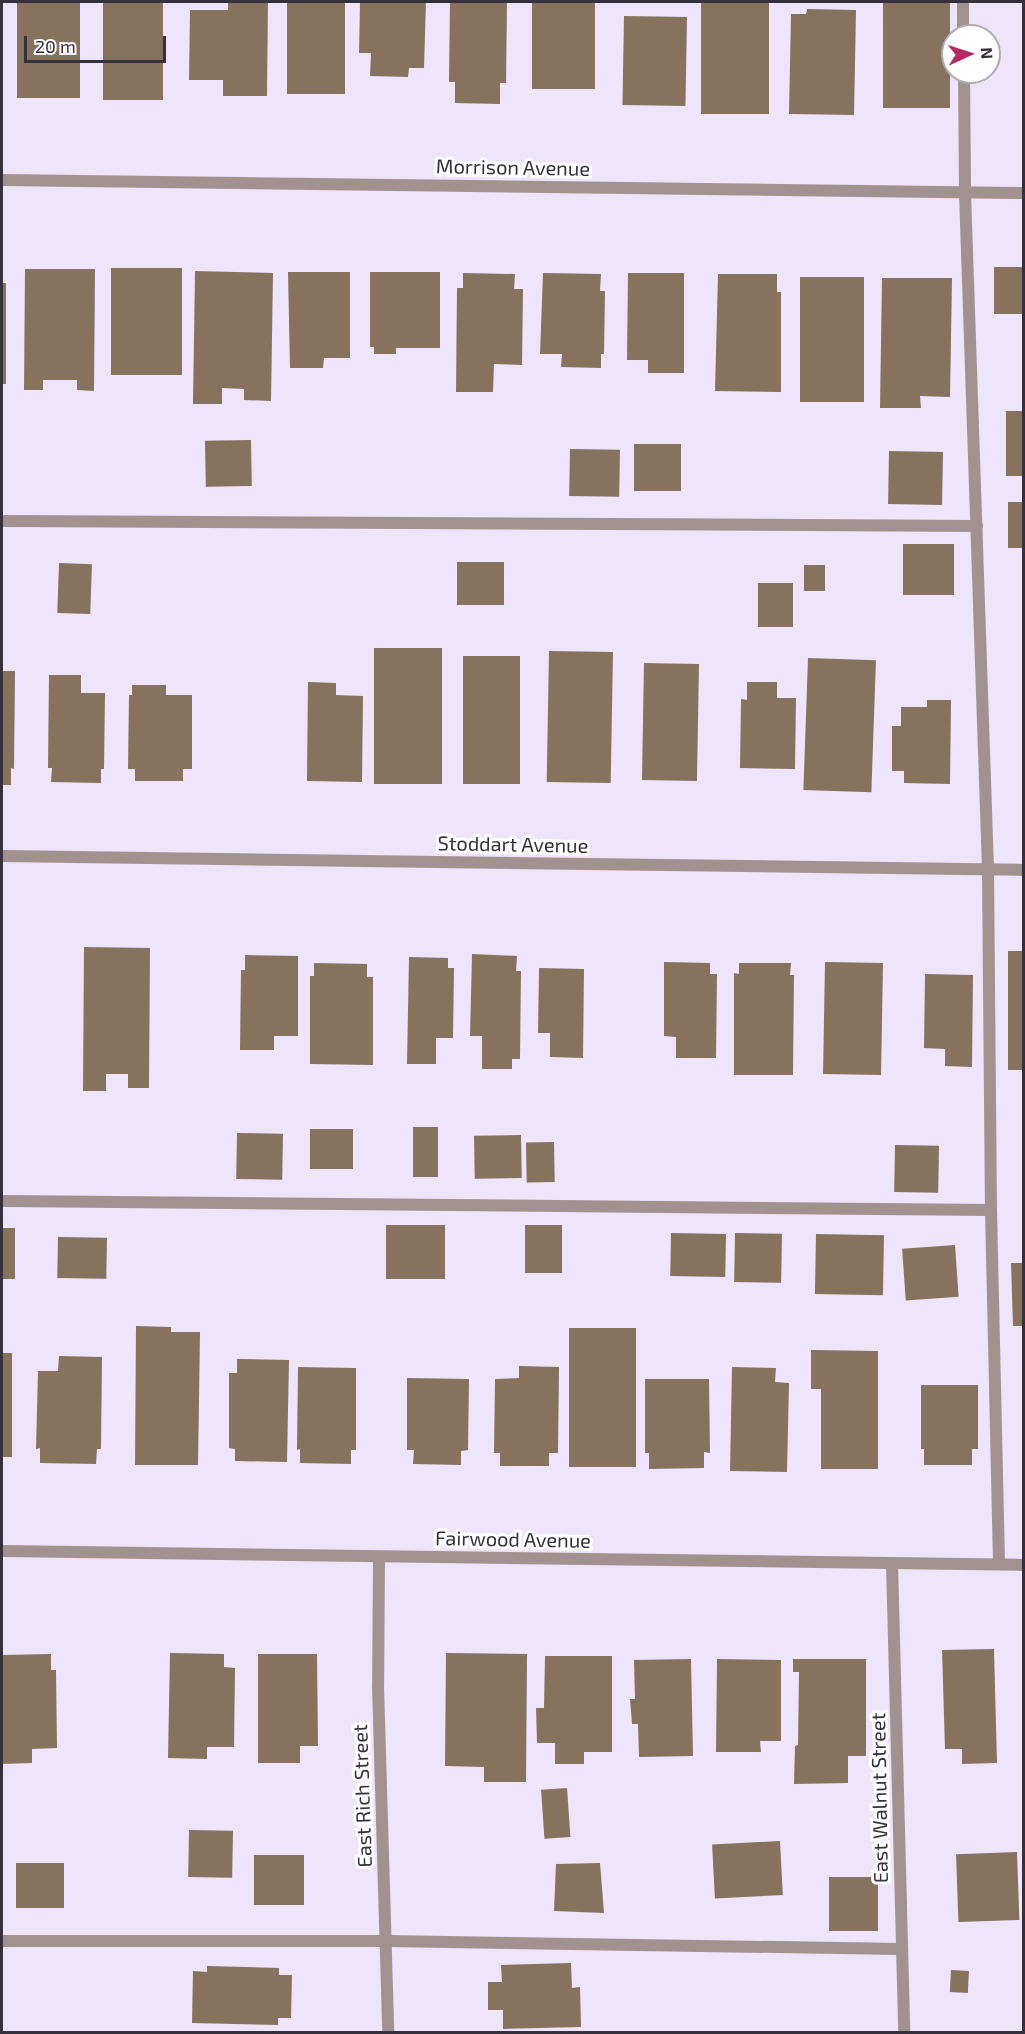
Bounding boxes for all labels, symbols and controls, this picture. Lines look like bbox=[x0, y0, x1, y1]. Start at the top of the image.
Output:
scale bar bbox=[27, 24, 170, 62]
north arrow bbox=[941, 24, 1001, 84]
text: 20 m bbox=[35, 35, 76, 57]
text: N bbox=[978, 47, 997, 59]
street label: Morrison Avenue bbox=[436, 154, 590, 180]
street label: Stoddart Avenue bbox=[437, 831, 589, 857]
street label: Fairwood Avenue bbox=[435, 1526, 591, 1552]
street label: East Walnut Street bbox=[866, 1712, 892, 1884]
street label: East Rich Street bbox=[348, 1724, 376, 1868]

